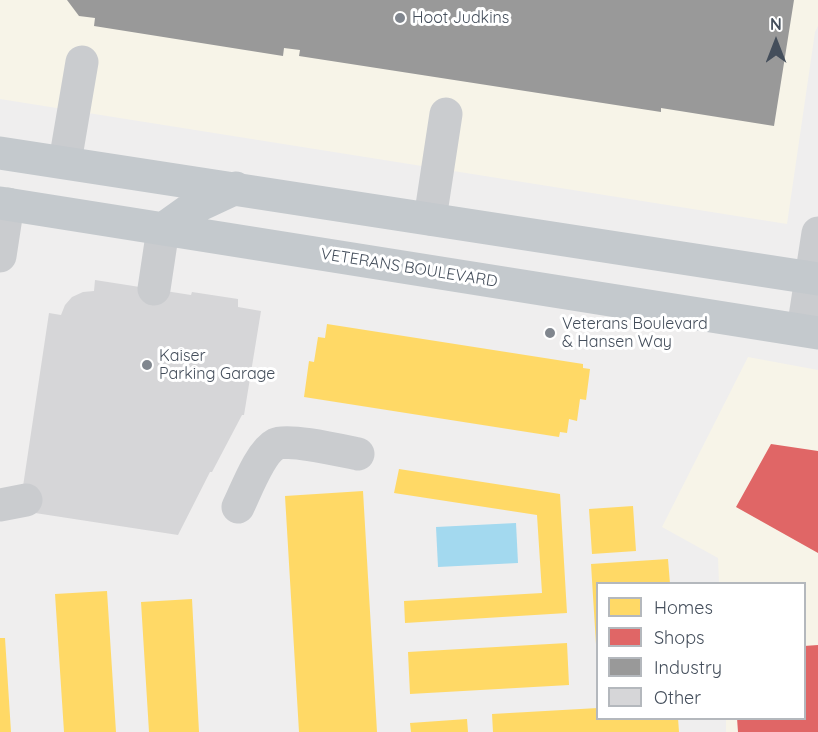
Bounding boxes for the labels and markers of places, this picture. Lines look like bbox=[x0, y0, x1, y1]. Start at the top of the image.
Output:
place label: Hoot Judkins bbox=[412, 8, 509, 28]
marker: Hoot Judkins bbox=[393, 11, 407, 25]
place label: Veterans Boulevard & Hansen Way bbox=[562, 314, 708, 352]
marker: Veterans Boulevard & Hansen Way bbox=[543, 326, 557, 340]
place label: Kaiser Parking Garage bbox=[159, 346, 275, 384]
marker: Kaiser Parking Garage bbox=[140, 358, 154, 372]

